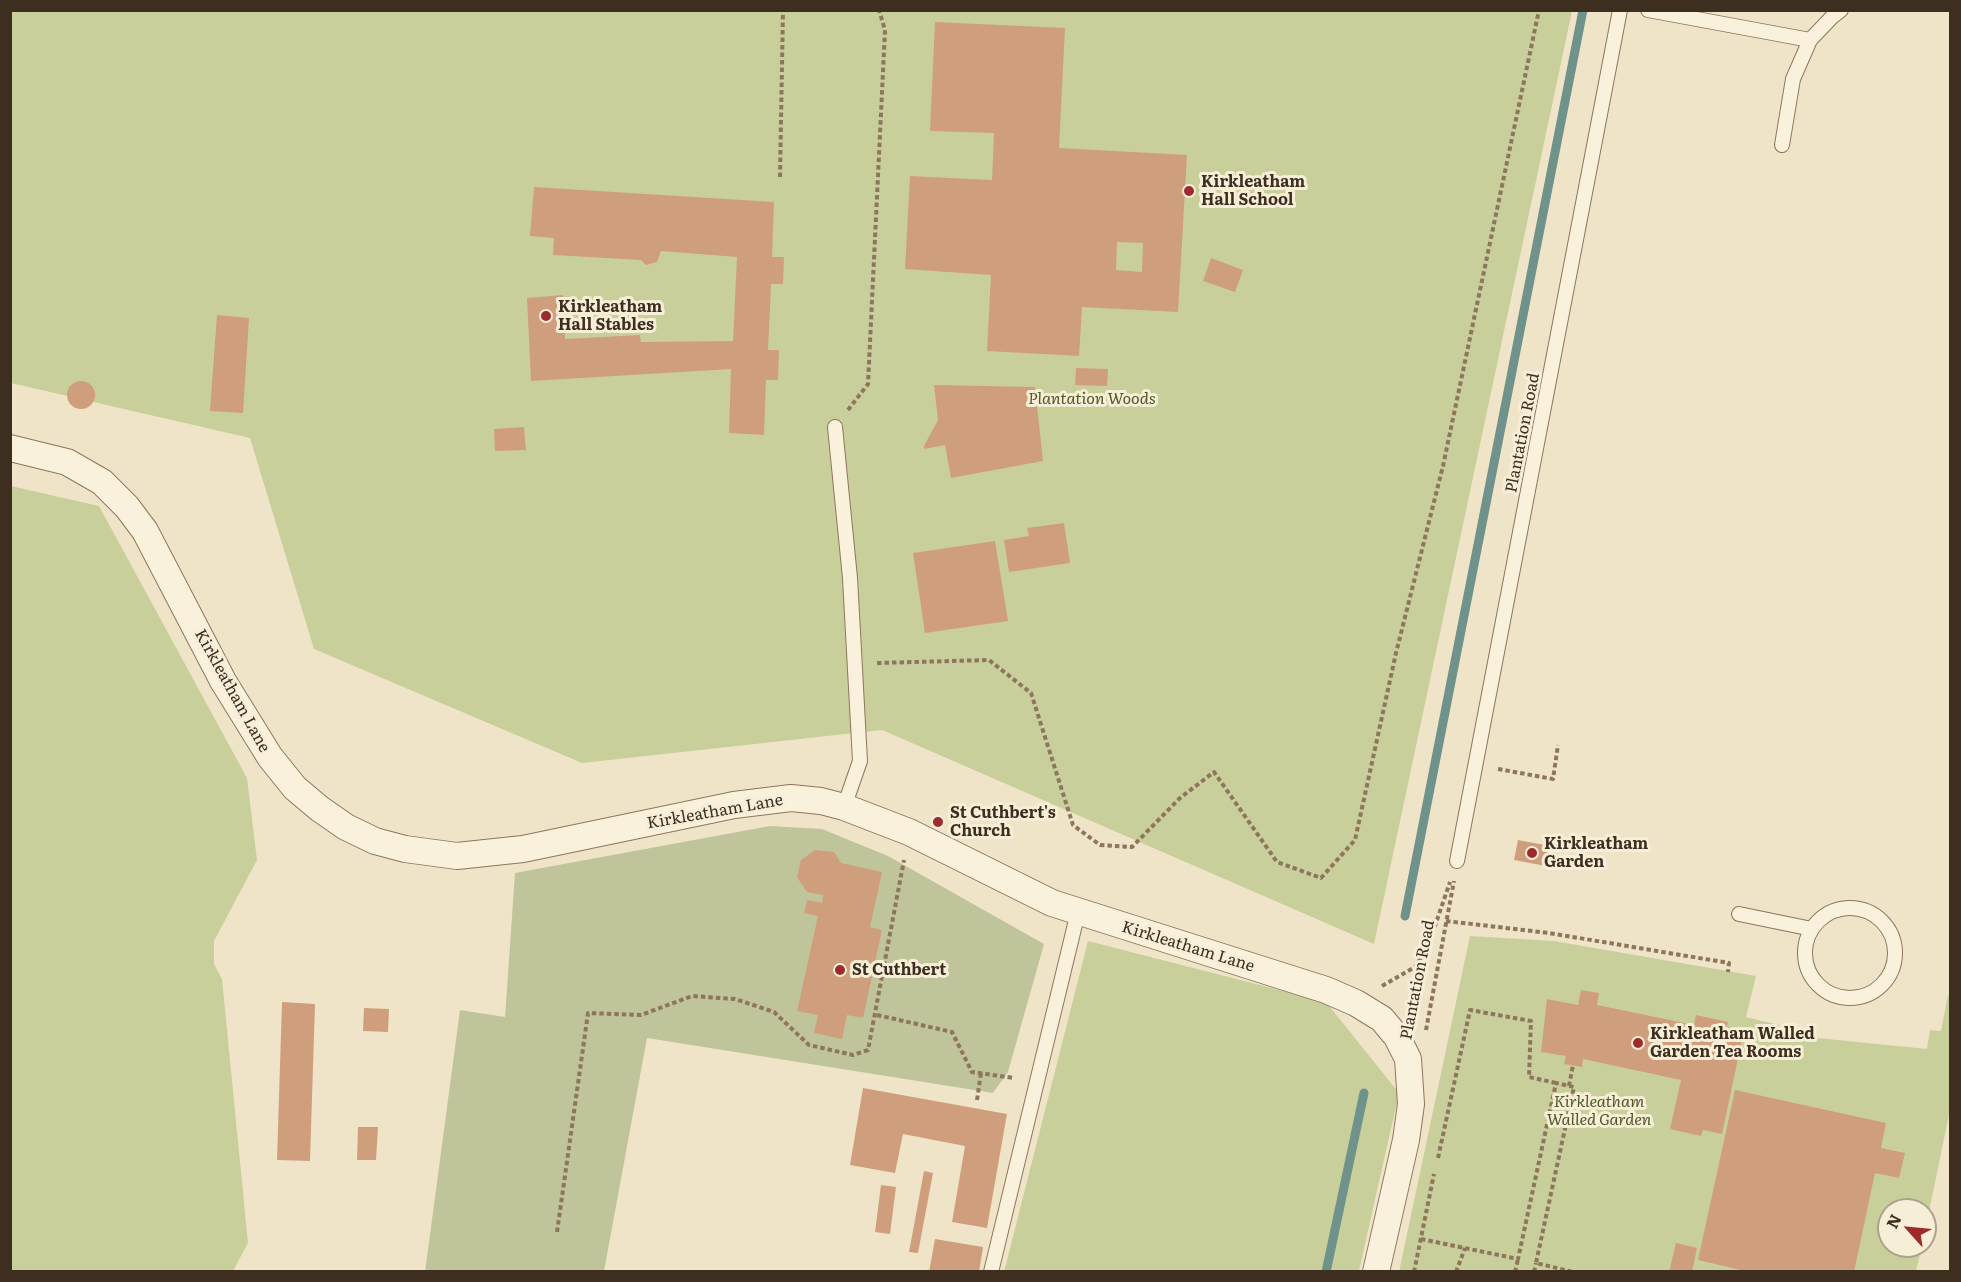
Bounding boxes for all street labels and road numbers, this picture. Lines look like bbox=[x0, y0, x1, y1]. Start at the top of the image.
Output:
street label: Plantation Road bbox=[1502, 371, 1544, 495]
street label: Kirkleatham Lane bbox=[190, 626, 274, 756]
street label: Kirkleatham Lane bbox=[646, 791, 784, 833]
street label: Kirkleatham Lane bbox=[1119, 918, 1257, 976]
street label: Plantation Road bbox=[1397, 918, 1439, 1042]

